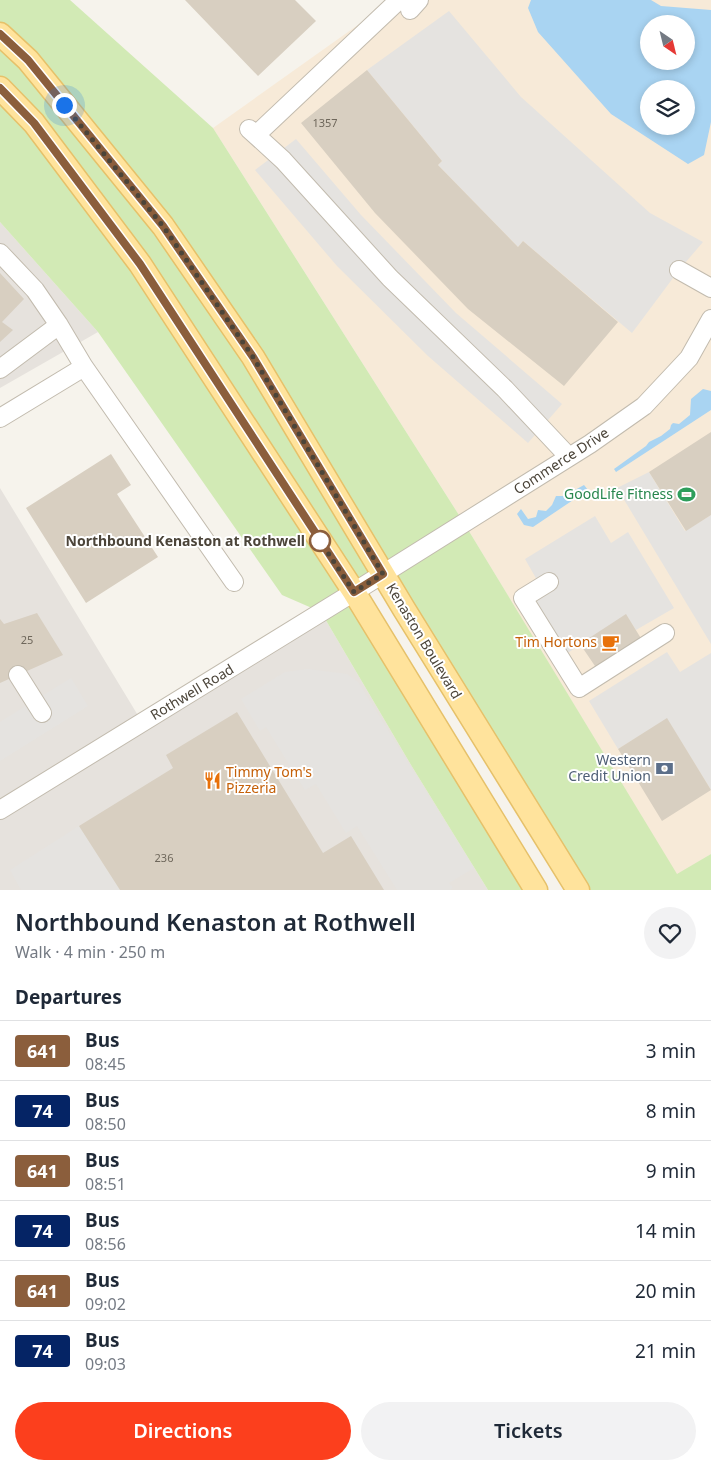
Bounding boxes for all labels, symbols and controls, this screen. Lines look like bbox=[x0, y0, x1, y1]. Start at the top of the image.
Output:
north arrow bbox=[640, 15, 695, 70]
map controls bbox=[640, 15, 695, 135]
button: layers bbox=[640, 80, 695, 135]
your location bbox=[52, 93, 77, 118]
house number: 1357 bbox=[312, 115, 338, 130]
street label: Commerce Drive bbox=[510, 423, 612, 498]
place label: GoodLife Fitness bbox=[564, 484, 673, 503]
sports icon: GoodLife Fitness bbox=[677, 484, 697, 504]
marker: Northbound Kenaston at Rothwell bbox=[309, 530, 331, 552]
place label: Northbound Kenaston at Rothwell bbox=[66, 531, 305, 550]
street label: Kenaston Boulevard bbox=[382, 579, 467, 702]
house number: 25 bbox=[21, 632, 33, 647]
place label: Tim Hortons bbox=[515, 632, 597, 651]
cafe icon: Tim Hortons bbox=[601, 632, 621, 652]
street label: Rothwell Road bbox=[146, 659, 237, 724]
place label: Western Credit Union bbox=[568, 750, 651, 785]
bank icon: Western Credit Union bbox=[655, 758, 675, 778]
place label: Timmy Tom's Pizzeria bbox=[226, 762, 312, 797]
restaurant icon: Timmy Tom's Pizzeria bbox=[202, 770, 222, 790]
house number: 236 bbox=[155, 850, 173, 865]
text: Northbound Kenaston at Rothwell bbox=[15, 905, 416, 938]
button: heart bbox=[644, 907, 696, 959]
text: Walk · 4 min · 250 m bbox=[15, 941, 165, 963]
text: Departures bbox=[15, 984, 122, 1010]
text: Bus bbox=[85, 1027, 120, 1053]
text: 3 min bbox=[646, 1038, 696, 1064]
text: 641 bbox=[27, 1039, 58, 1063]
text: 08:45 bbox=[85, 1053, 126, 1075]
text: Bus bbox=[85, 1087, 120, 1113]
text: 8 min bbox=[646, 1098, 696, 1124]
text: 74 bbox=[32, 1099, 53, 1123]
text: 08:50 bbox=[85, 1113, 126, 1135]
text: Bus bbox=[85, 1147, 120, 1173]
text: 9 min bbox=[646, 1158, 696, 1184]
text: 641 bbox=[27, 1159, 58, 1183]
text: 08:51 bbox=[85, 1173, 126, 1195]
text: Bus bbox=[85, 1207, 120, 1233]
text: 14 min bbox=[635, 1218, 696, 1244]
text: 74 bbox=[32, 1219, 53, 1243]
text: 08:56 bbox=[85, 1233, 126, 1255]
text: Bus bbox=[85, 1267, 120, 1293]
text: 20 min bbox=[635, 1278, 696, 1304]
text: 641 bbox=[27, 1279, 58, 1303]
text: 09:02 bbox=[85, 1293, 126, 1315]
text: Bus bbox=[85, 1327, 120, 1353]
text: 21 min bbox=[635, 1338, 696, 1364]
text: 74 bbox=[32, 1339, 53, 1363]
text: 09:03 bbox=[85, 1353, 126, 1375]
button: Directions bbox=[15, 1402, 351, 1460]
button: Tickets bbox=[361, 1402, 696, 1460]

